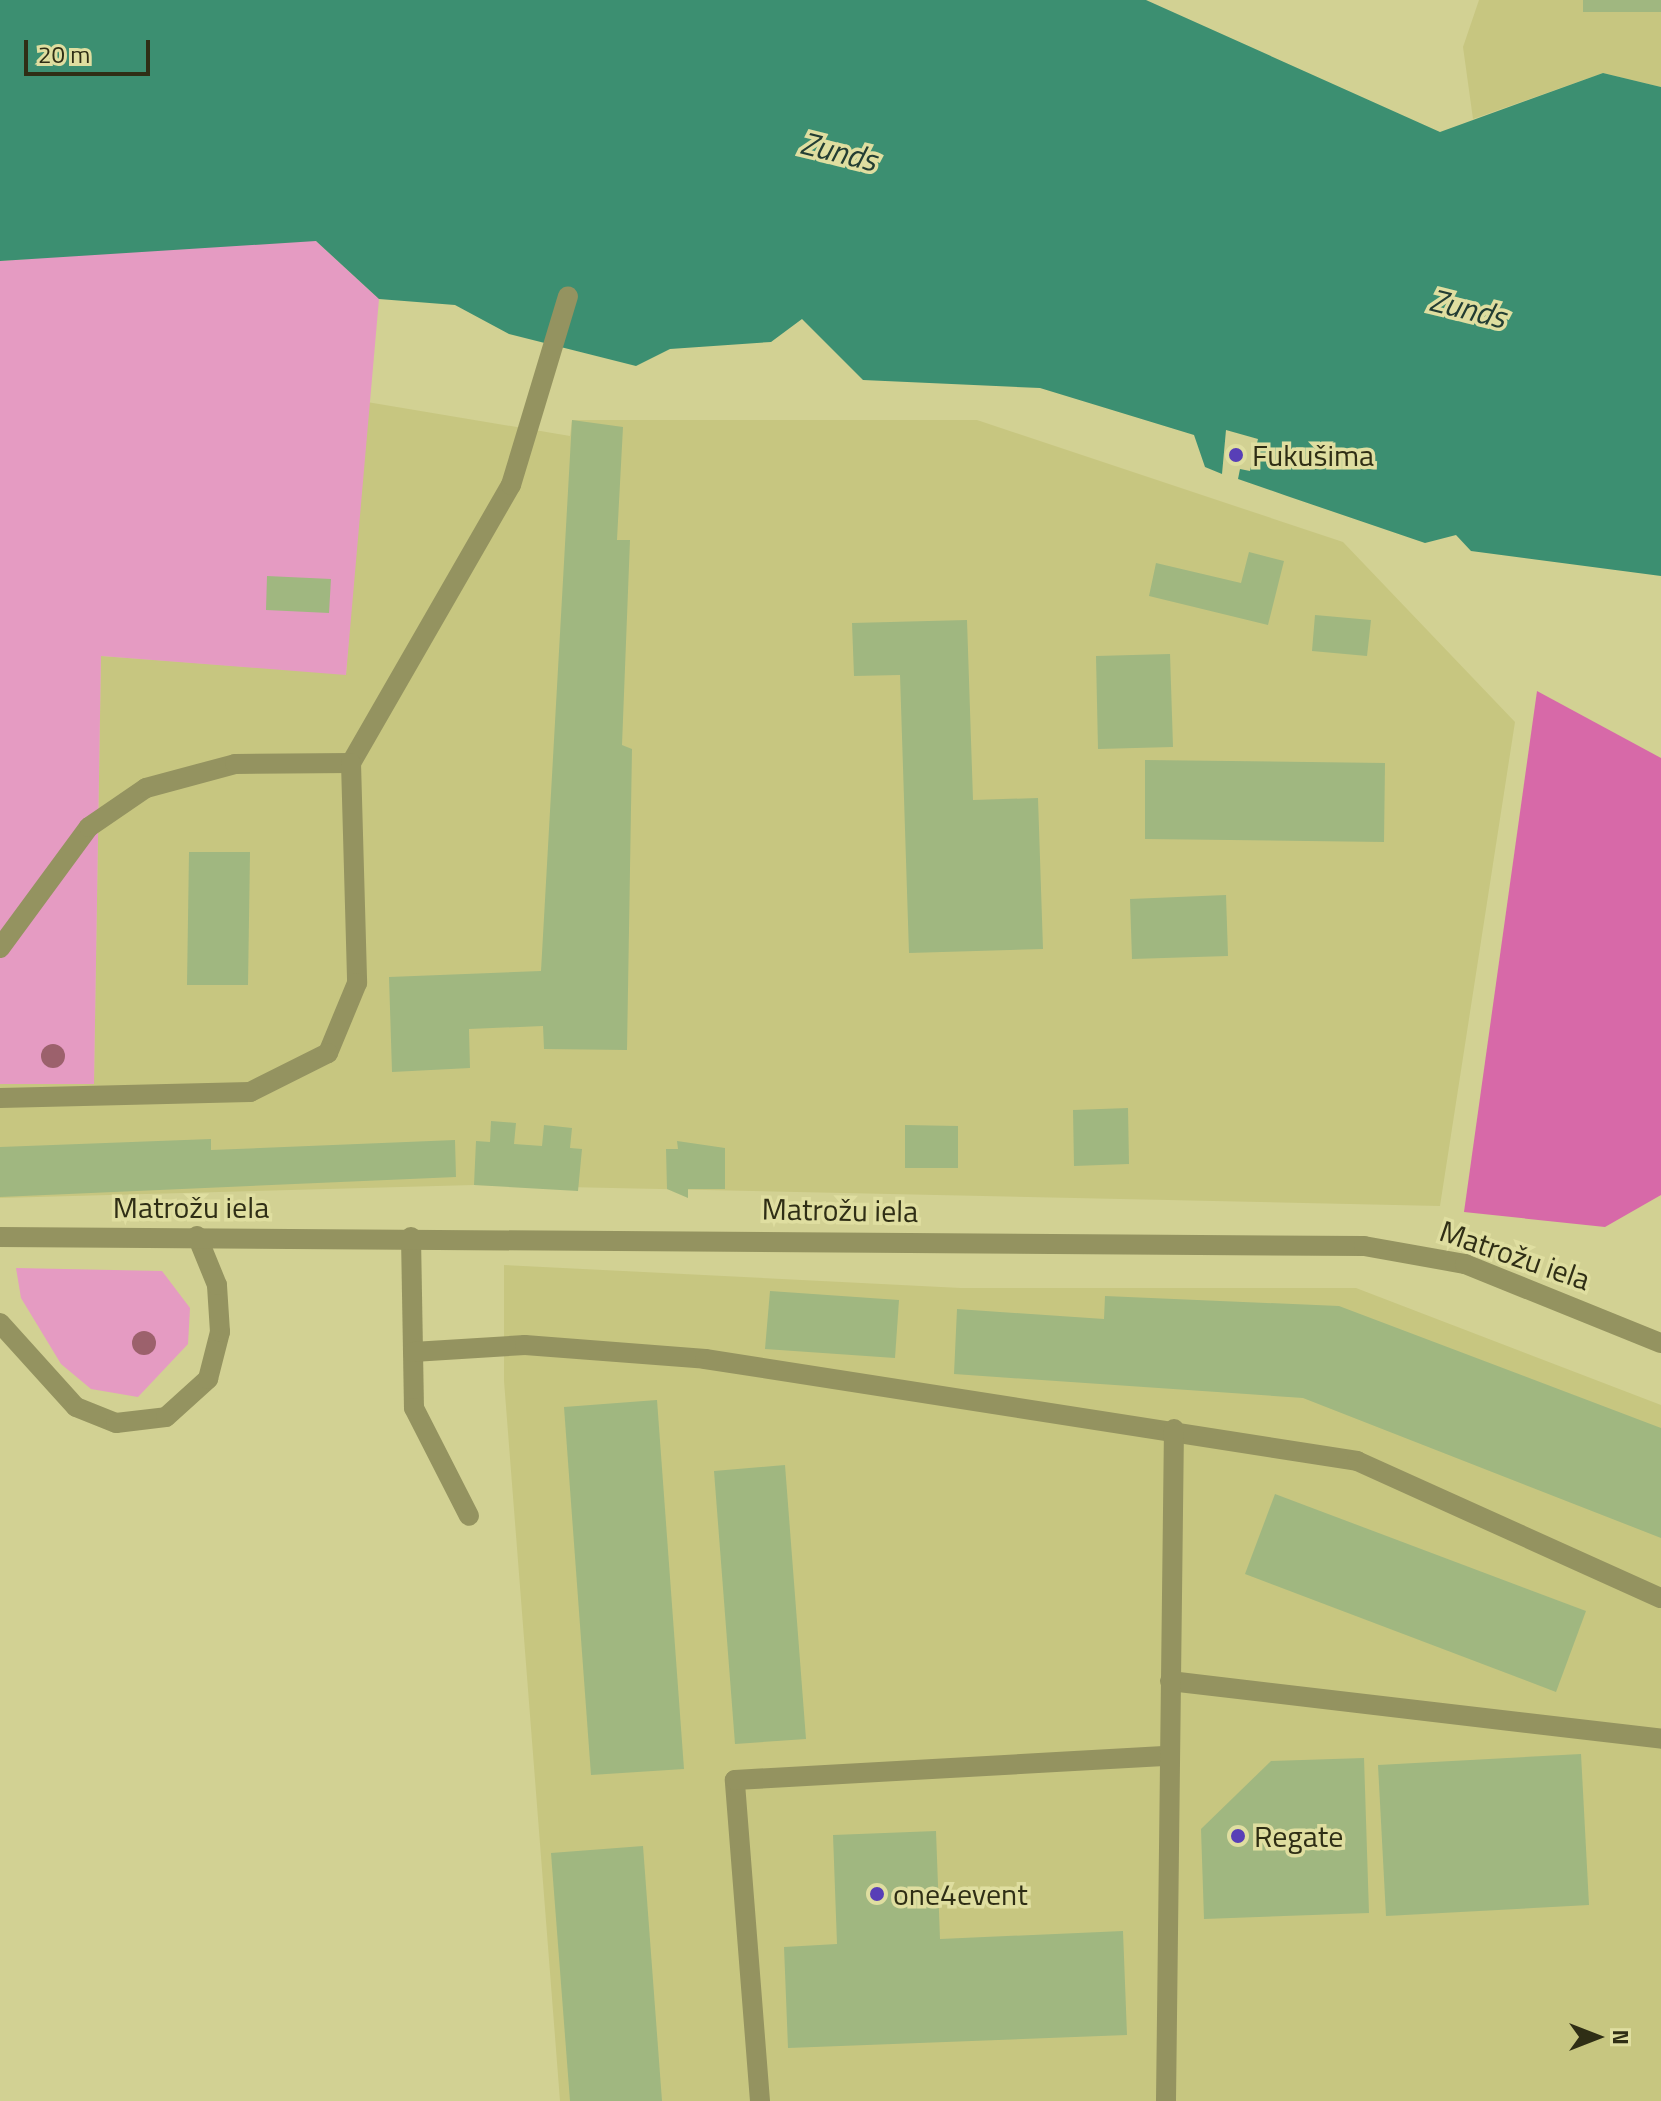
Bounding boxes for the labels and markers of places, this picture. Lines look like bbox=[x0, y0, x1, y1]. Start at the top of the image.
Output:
place label: Fukušima bbox=[1252, 437, 1374, 473]
marker: Fukušima bbox=[1227, 446, 1245, 464]
place label: Regate bbox=[1254, 1818, 1343, 1854]
marker: Regate bbox=[1229, 1827, 1247, 1845]
place label: one4event bbox=[893, 1876, 1028, 1912]
marker: one4event bbox=[868, 1885, 886, 1903]

